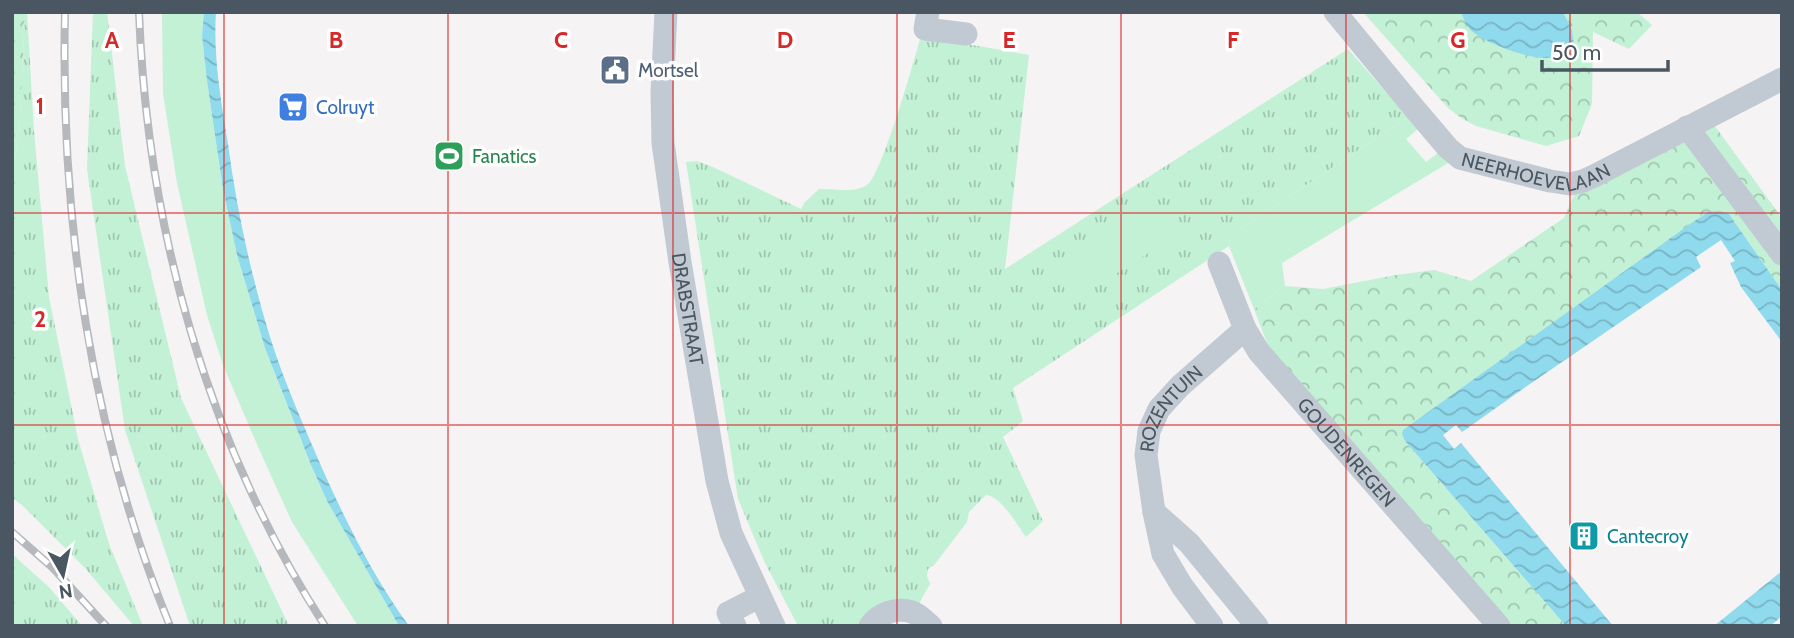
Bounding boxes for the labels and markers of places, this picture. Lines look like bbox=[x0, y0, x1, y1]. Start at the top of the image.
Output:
public building icon: Mortsel bbox=[598, 53, 632, 87]
place label: Mortsel bbox=[638, 59, 699, 82]
supermarket icon: Colruyt bbox=[276, 90, 310, 124]
place label: Colruyt bbox=[316, 96, 375, 119]
sports icon: Fanatics bbox=[432, 139, 466, 173]
place label: Fanatics bbox=[472, 145, 537, 168]
building icon: Cantecroy bbox=[1567, 519, 1601, 553]
place label: Cantecroy bbox=[1607, 525, 1689, 548]

